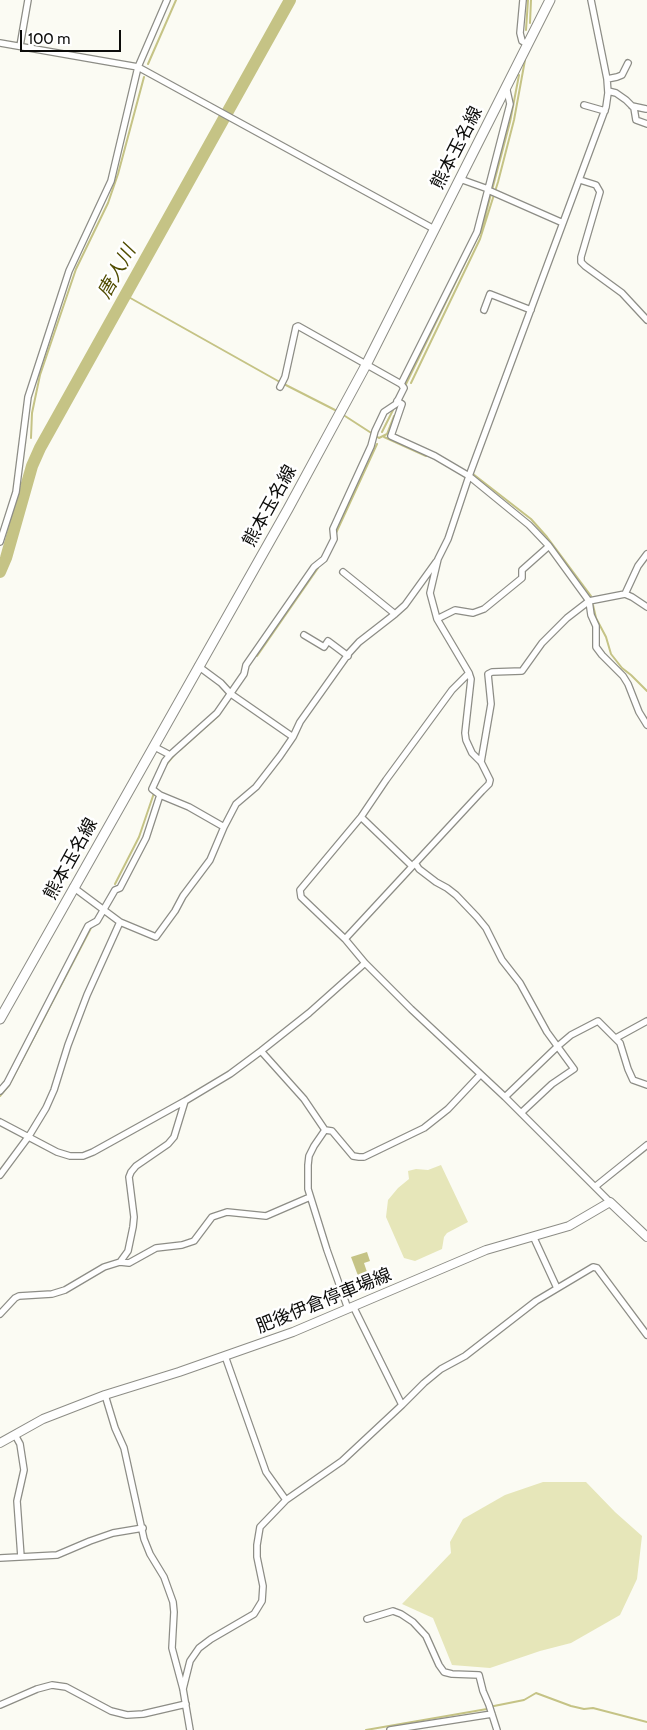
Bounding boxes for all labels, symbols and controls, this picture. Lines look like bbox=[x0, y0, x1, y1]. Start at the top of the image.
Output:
scale bar bbox=[22, 20, 124, 52]
text: 100 m bbox=[28, 30, 70, 48]
street label: 熊本玉名線 bbox=[427, 103, 487, 193]
water label: 唐人川 bbox=[93, 242, 141, 302]
street label: 熊本玉名線 bbox=[239, 461, 301, 551]
street label: 熊本玉名線 bbox=[40, 814, 102, 904]
street label: 肥後伊倉停車場線 bbox=[253, 1264, 395, 1338]

